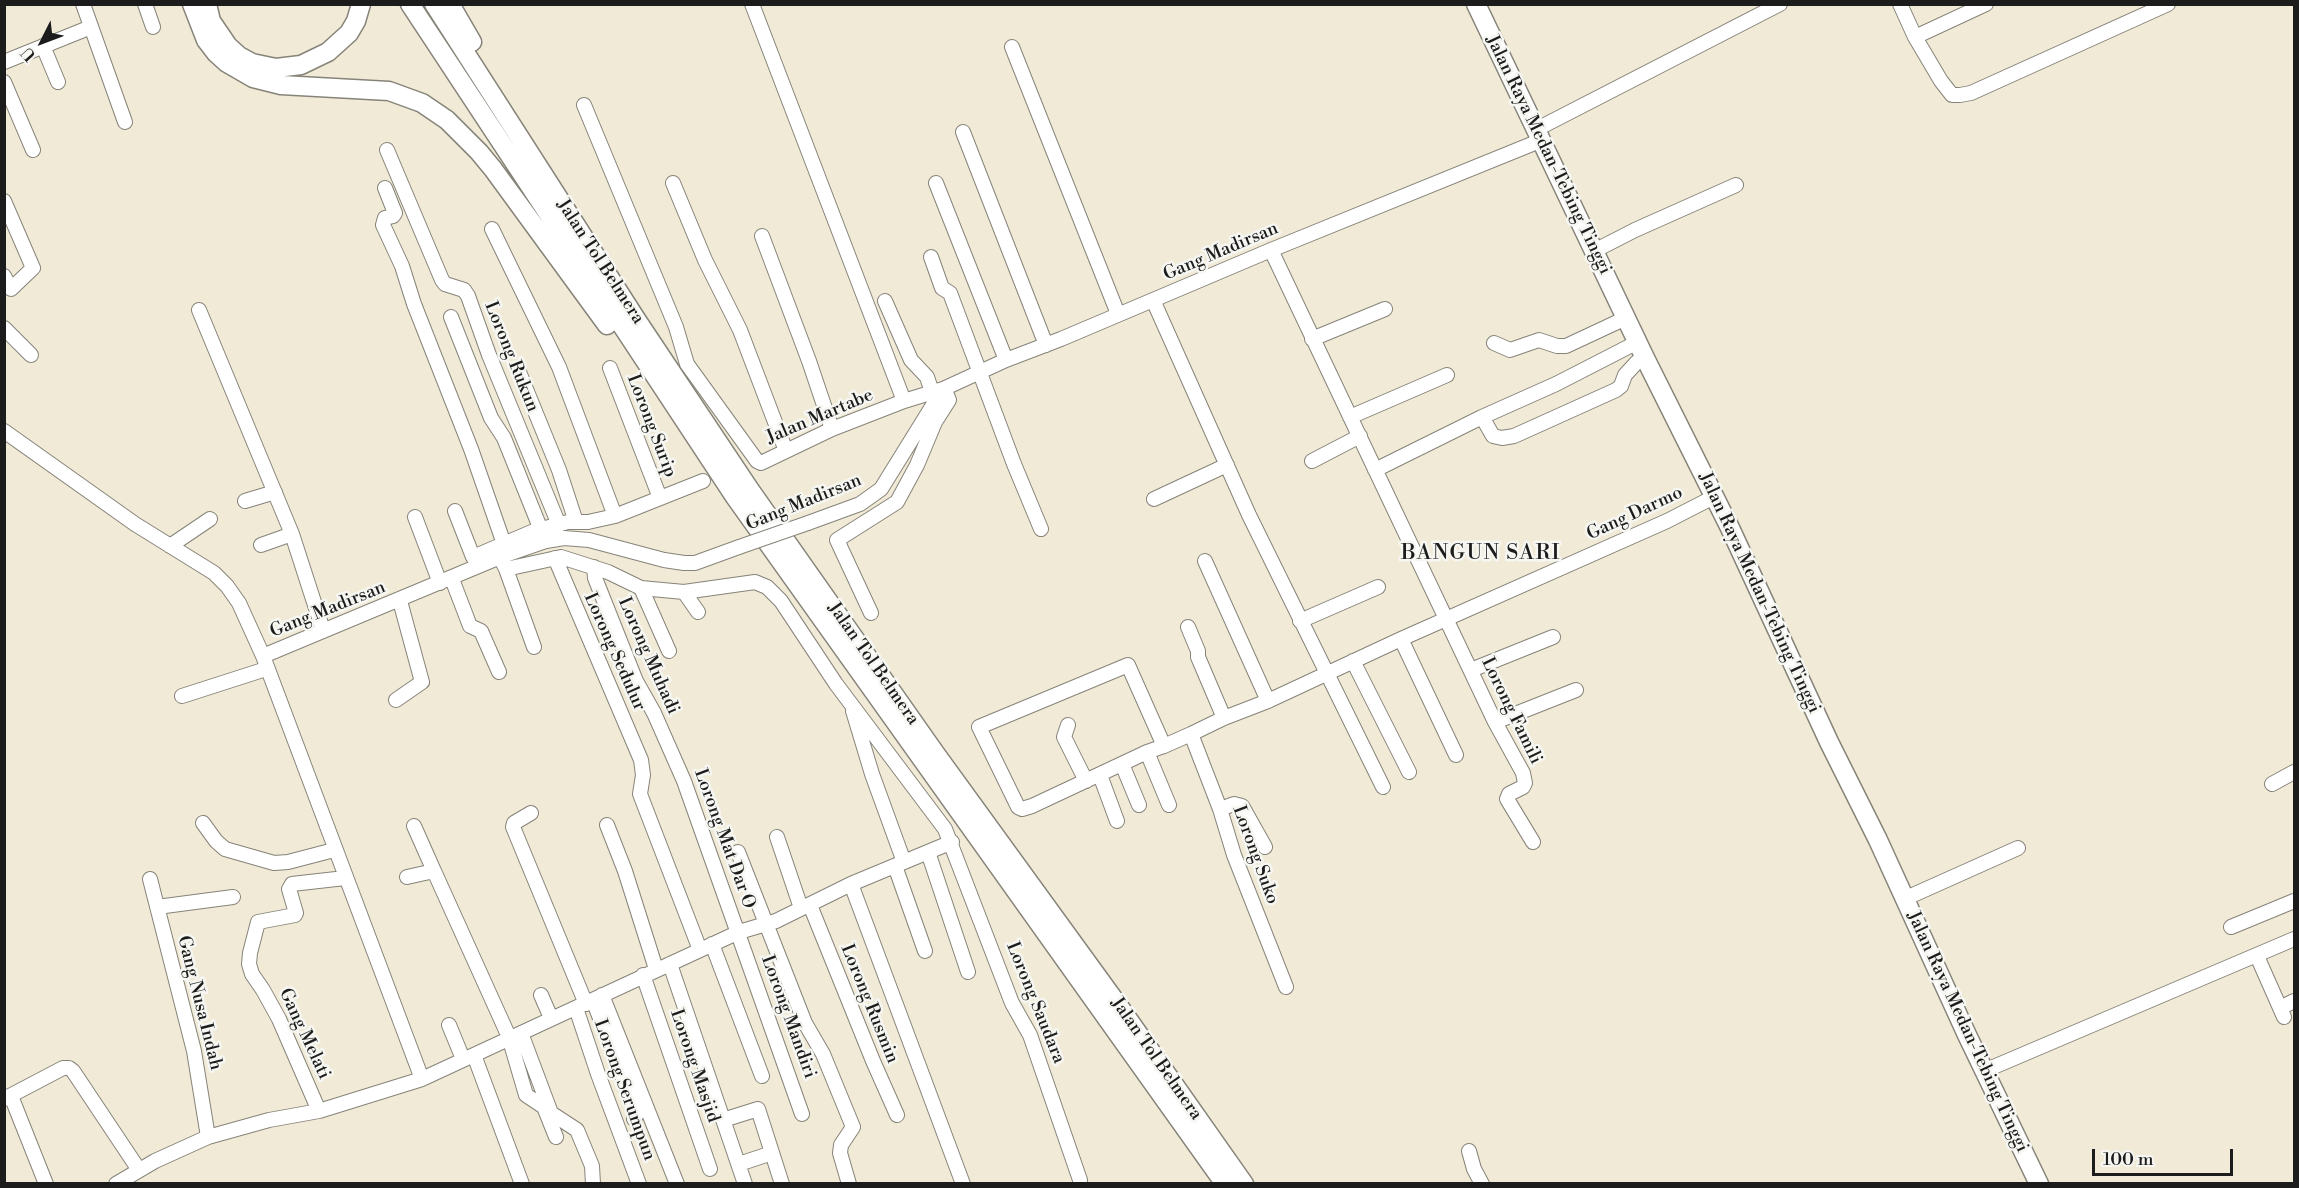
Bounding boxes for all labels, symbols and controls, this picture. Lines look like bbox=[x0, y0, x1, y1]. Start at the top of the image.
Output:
north arrow bbox=[12, 12, 72, 72]
street label: Jalan Raya Medan-Tebing Tinggi bbox=[1481, 32, 1615, 278]
text: U bbox=[17, 43, 40, 65]
street label: Jalan Tol Belmera bbox=[552, 196, 648, 328]
street label: Gang Madirsan bbox=[1160, 218, 1282, 286]
street label: Lorong Rukun bbox=[479, 299, 543, 415]
street label: Lorong Surip bbox=[621, 371, 681, 481]
street label: Jalan Martabe bbox=[763, 385, 877, 449]
street label: Jalan Raya Medan-Tebing Tinggi bbox=[1694, 469, 1824, 717]
street label: Gang Madirsan bbox=[743, 470, 865, 536]
street label: Gang Darmo bbox=[1584, 482, 1686, 546]
district label: BANGUN SARI bbox=[1401, 541, 1561, 567]
street label: Gang Madirsan bbox=[267, 577, 389, 643]
street label: Lorong Sedulur bbox=[578, 590, 650, 714]
street label: Lorong Muhadi bbox=[613, 594, 683, 718]
street label: Jalan Tol Belmera bbox=[823, 599, 923, 729]
street label: Lorong Famili bbox=[1476, 654, 1546, 768]
street label: Lorong Mat Dar O bbox=[689, 766, 759, 912]
street label: Lorong Suko bbox=[1227, 803, 1283, 907]
street label: Jalan Raya Medan-Tebing Tinggi bbox=[1902, 908, 2032, 1156]
street label: Gang Nusa Indah bbox=[172, 933, 226, 1073]
street label: Lorong Saudara bbox=[1001, 939, 1069, 1067]
street label: Lorong Rusmin bbox=[835, 941, 903, 1067]
street label: Lorong Mandiri bbox=[756, 952, 820, 1082]
street label: Gang Melati bbox=[274, 985, 334, 1083]
street label: Jalan Tol Belmera bbox=[1106, 994, 1206, 1124]
street label: Lorong Masjid bbox=[665, 1006, 723, 1126]
street label: Lorong Serumpun bbox=[588, 1017, 660, 1163]
scale bar bbox=[2095, 1137, 2236, 1175]
text: 100 m bbox=[2103, 1148, 2154, 1171]

